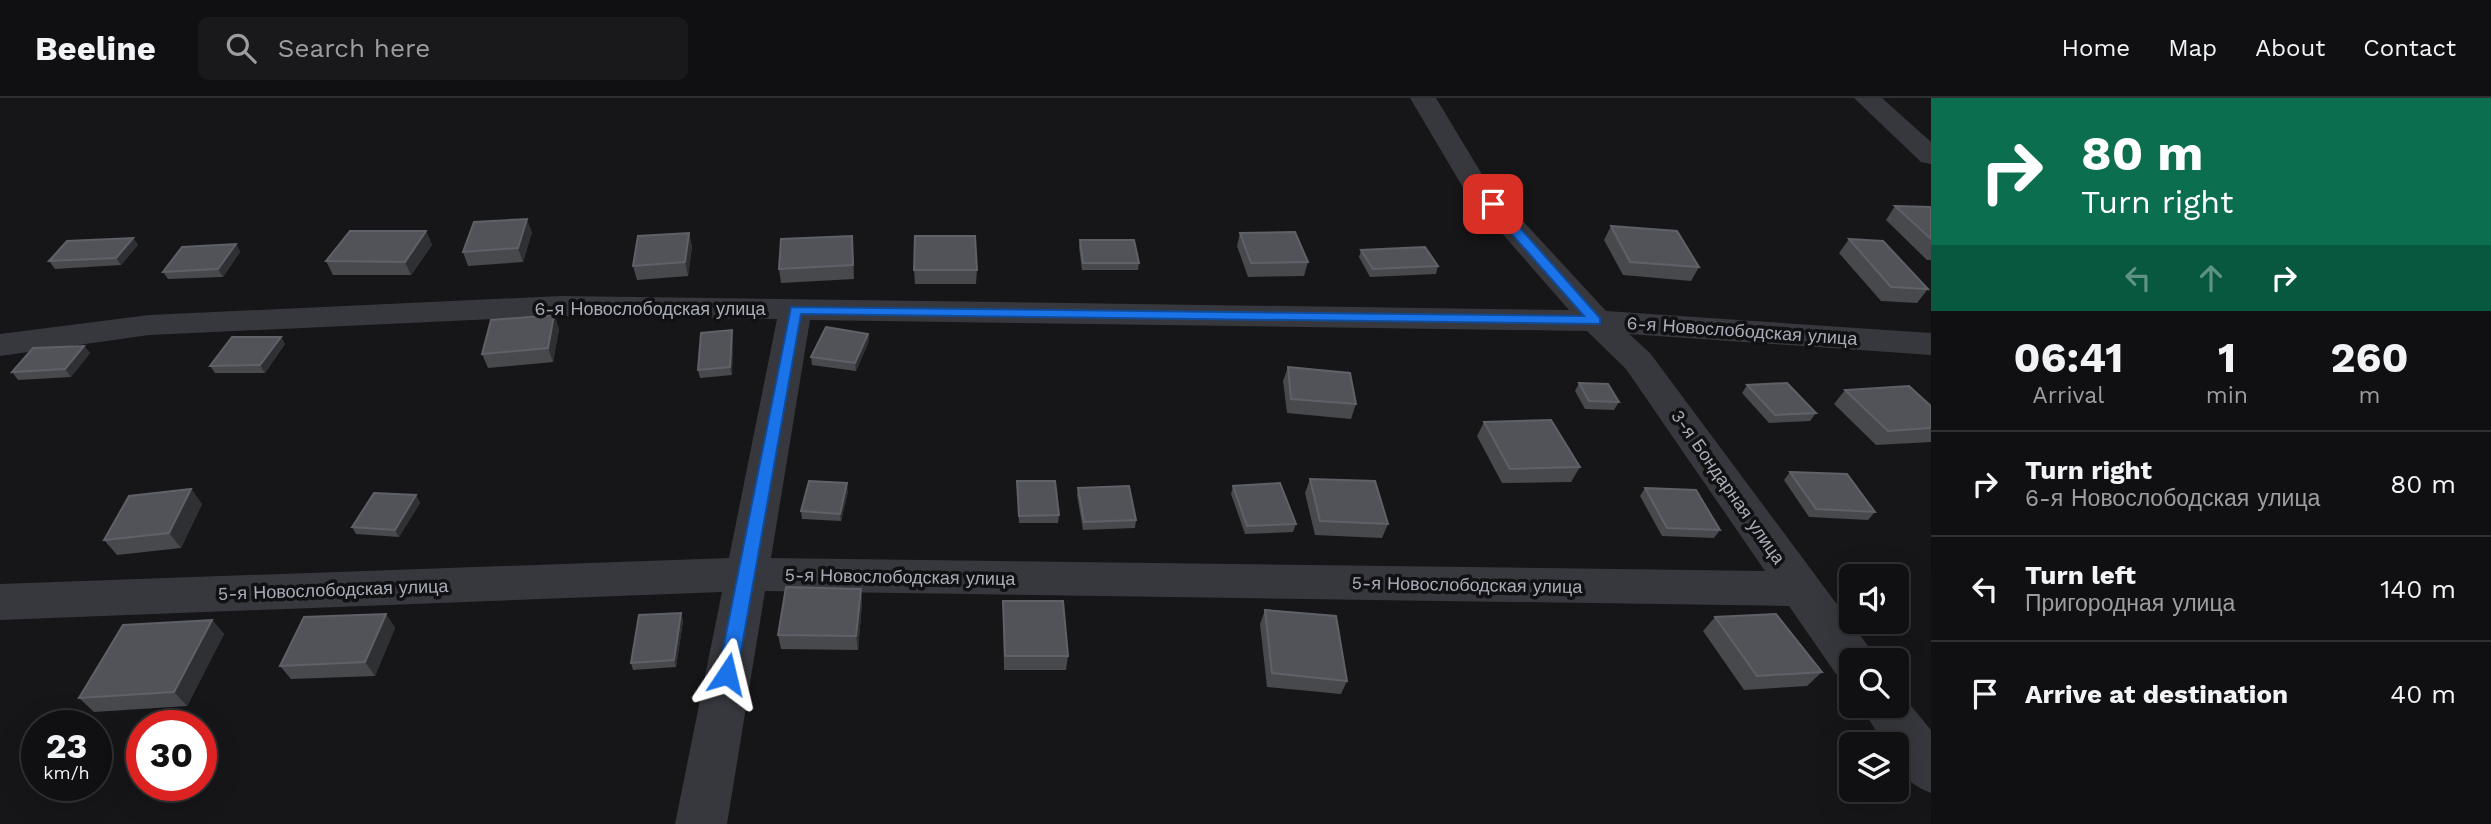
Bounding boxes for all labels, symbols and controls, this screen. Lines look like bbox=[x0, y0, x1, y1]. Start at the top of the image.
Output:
search box bbox=[198, 17, 688, 80]
text: Beeline bbox=[35, 29, 156, 68]
icon: search bbox=[222, 29, 260, 67]
text: Search here bbox=[278, 33, 430, 63]
text: Home bbox=[2062, 34, 2130, 62]
text: Map bbox=[2168, 34, 2217, 62]
text: About bbox=[2255, 34, 2325, 62]
text: Contact bbox=[2363, 34, 2456, 62]
text: 80 m bbox=[2081, 124, 2203, 182]
icon: right bbox=[1966, 126, 2057, 217]
pin bbox=[1463, 174, 1523, 234]
text: Turn right bbox=[2081, 183, 2233, 221]
icon: arrive bbox=[1474, 185, 1512, 223]
icon: left bbox=[2119, 259, 2157, 297]
icon: ahead bbox=[2192, 259, 2230, 297]
icon: right bbox=[2265, 259, 2303, 297]
street label: 6-я Новослободская улица bbox=[534, 298, 767, 319]
street label: 6-я Новослободская улица bbox=[1626, 312, 1859, 349]
text: 06:41 bbox=[2013, 333, 2123, 382]
text: 1 bbox=[2218, 333, 2236, 382]
text: 260 bbox=[2331, 333, 2409, 382]
text: Arrival bbox=[2033, 382, 2104, 409]
text: min bbox=[2206, 382, 2248, 409]
text: m bbox=[2359, 382, 2381, 409]
street label: 3-я Бондарная улица bbox=[1667, 406, 1790, 569]
text: Turn right bbox=[2025, 455, 2152, 485]
icon: right bbox=[1966, 465, 2004, 503]
text: 80 m bbox=[2390, 469, 2456, 499]
text: 6-я Новослободская улица bbox=[2025, 485, 2320, 512]
text: Turn left bbox=[2025, 560, 2136, 590]
street label: 5-я Новослободская улица bbox=[784, 564, 1017, 589]
map controls bbox=[1839, 564, 1909, 802]
button: sound bbox=[1839, 564, 1909, 634]
icon: left bbox=[1966, 570, 2004, 608]
street label: 5-я Новослободская улица bbox=[1351, 572, 1584, 597]
text: 140 m bbox=[2380, 574, 2456, 604]
street label: 5-я Новослободская улица bbox=[217, 575, 450, 604]
text: Пригородная улица bbox=[2025, 590, 2235, 617]
position arrow bbox=[690, 637, 764, 711]
button: search bbox=[1839, 648, 1909, 718]
icon: arrive bbox=[1966, 675, 2004, 713]
text: Arrive at destination bbox=[2025, 679, 2288, 709]
text: 40 m bbox=[2390, 679, 2456, 709]
speed limit sign: 30 bbox=[126, 710, 217, 801]
text: 23 bbox=[46, 725, 87, 767]
button: layers bbox=[1839, 732, 1909, 802]
text: km/h bbox=[43, 762, 90, 783]

